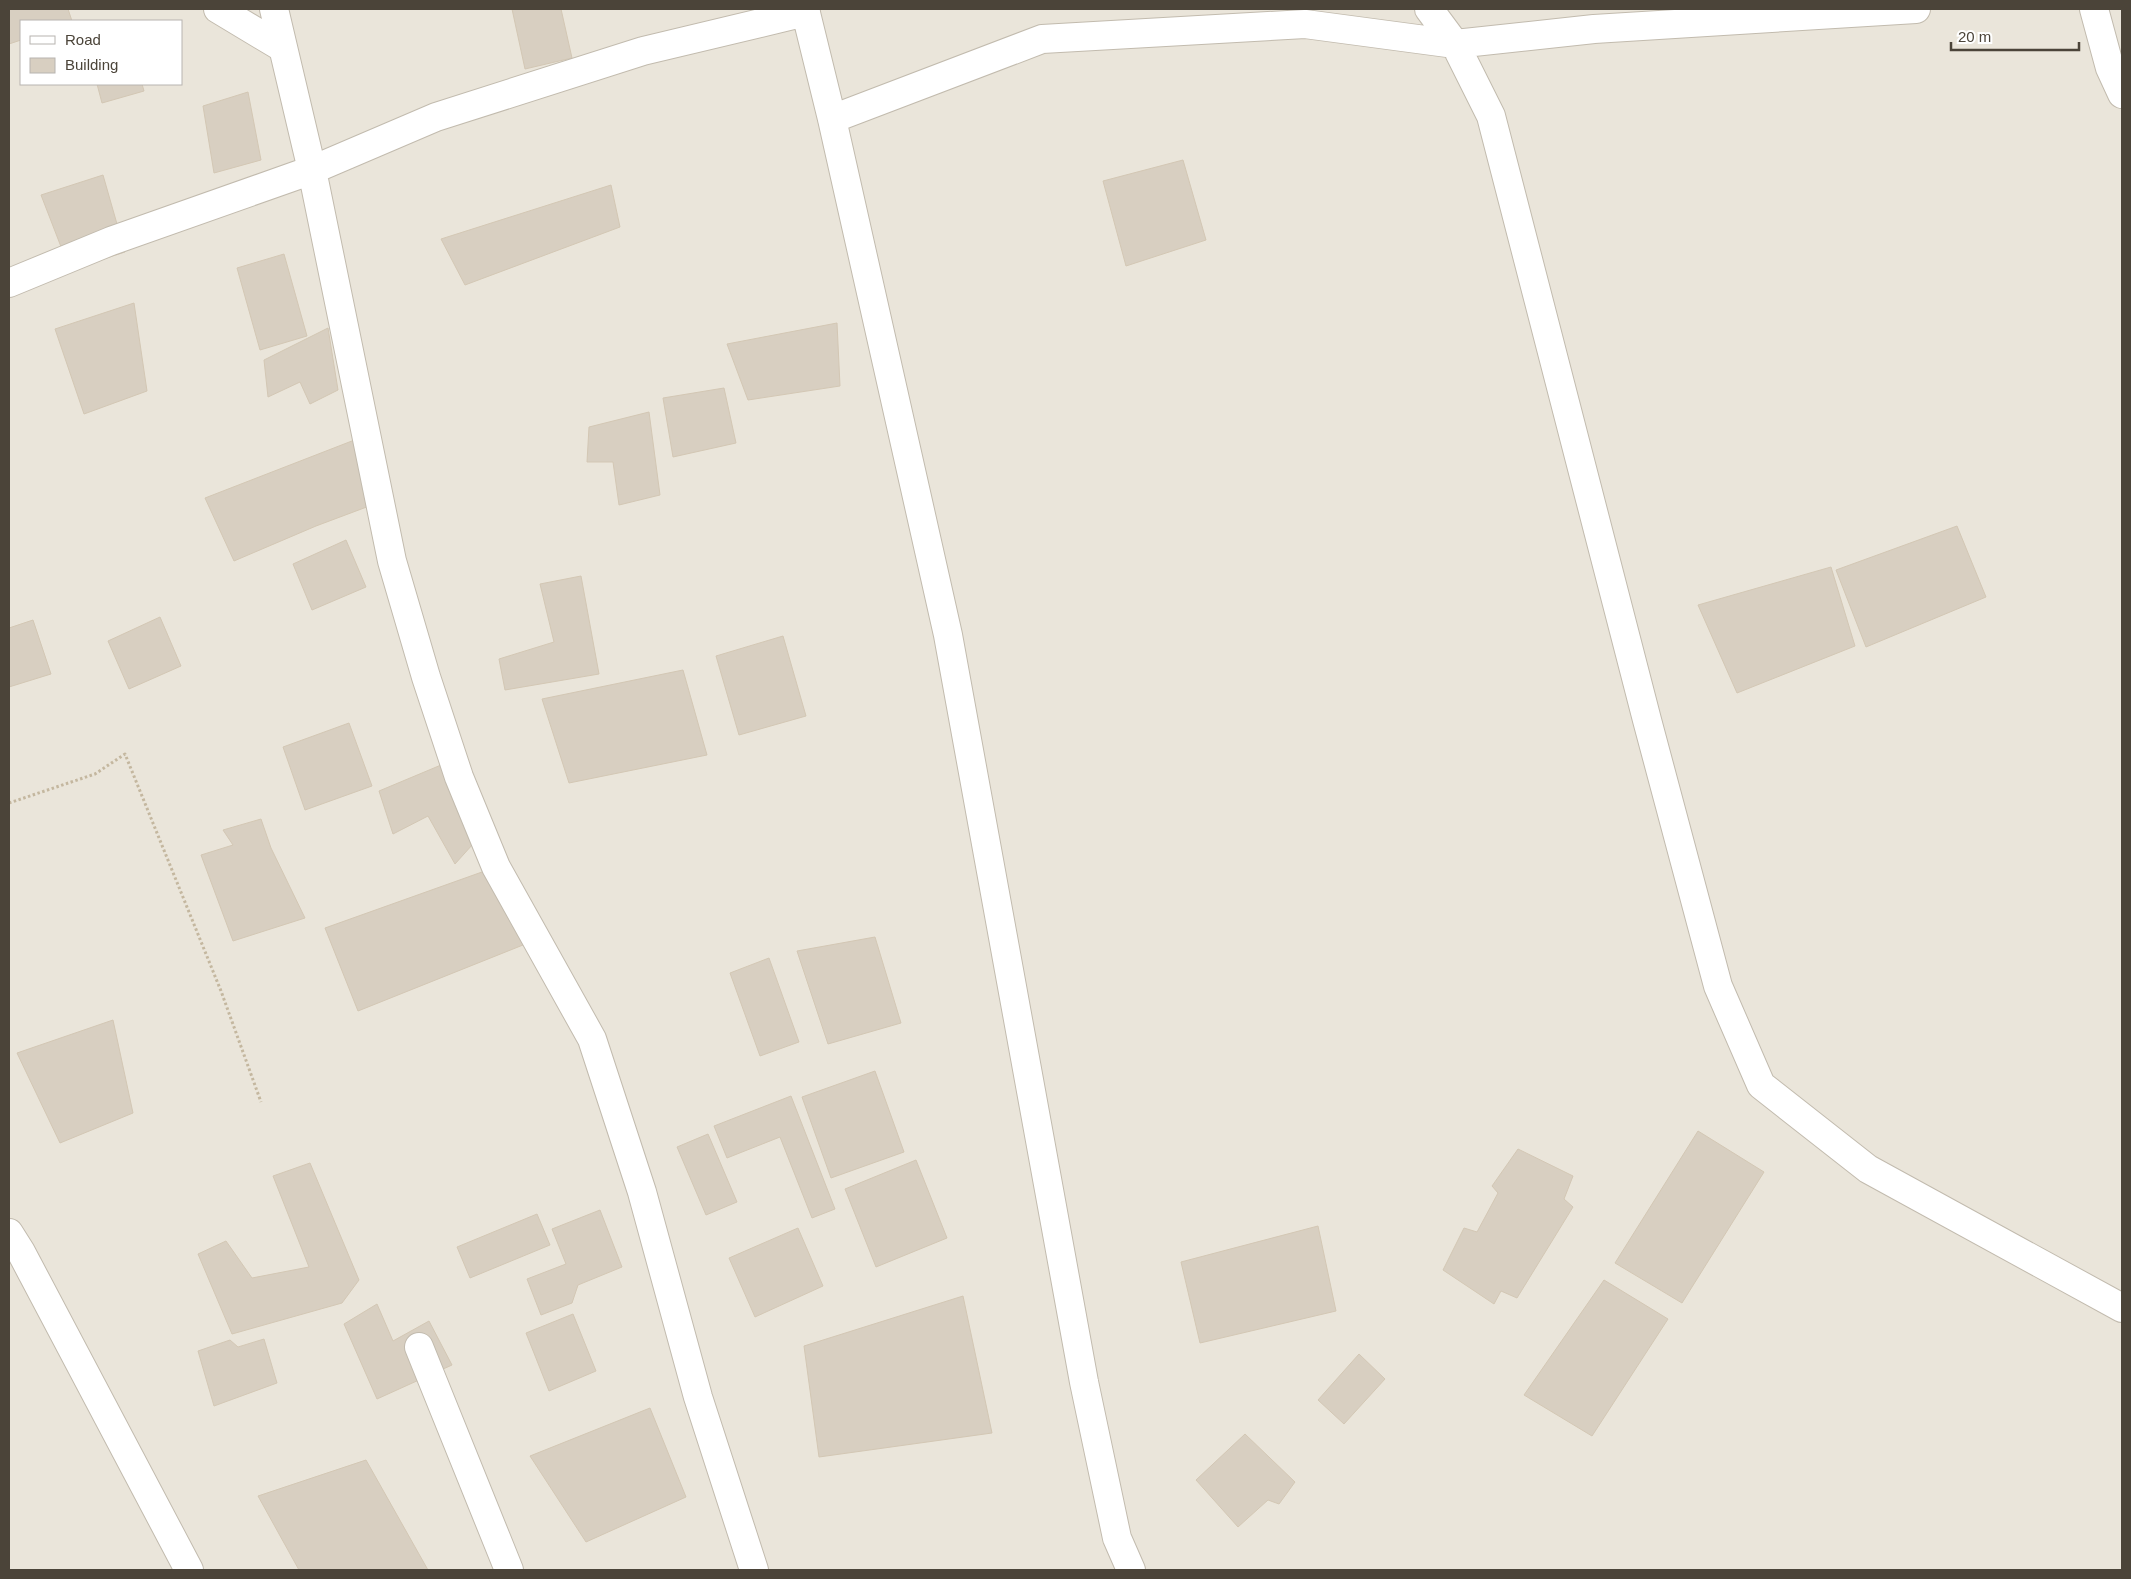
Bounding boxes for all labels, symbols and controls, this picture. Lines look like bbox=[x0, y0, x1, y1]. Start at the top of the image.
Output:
legend bbox=[20, 20, 182, 85]
scale bar bbox=[1951, 20, 2078, 52]
text: 20 m bbox=[1958, 28, 1991, 45]
text: Road bbox=[65, 31, 101, 48]
text: Building bbox=[65, 56, 118, 73]

